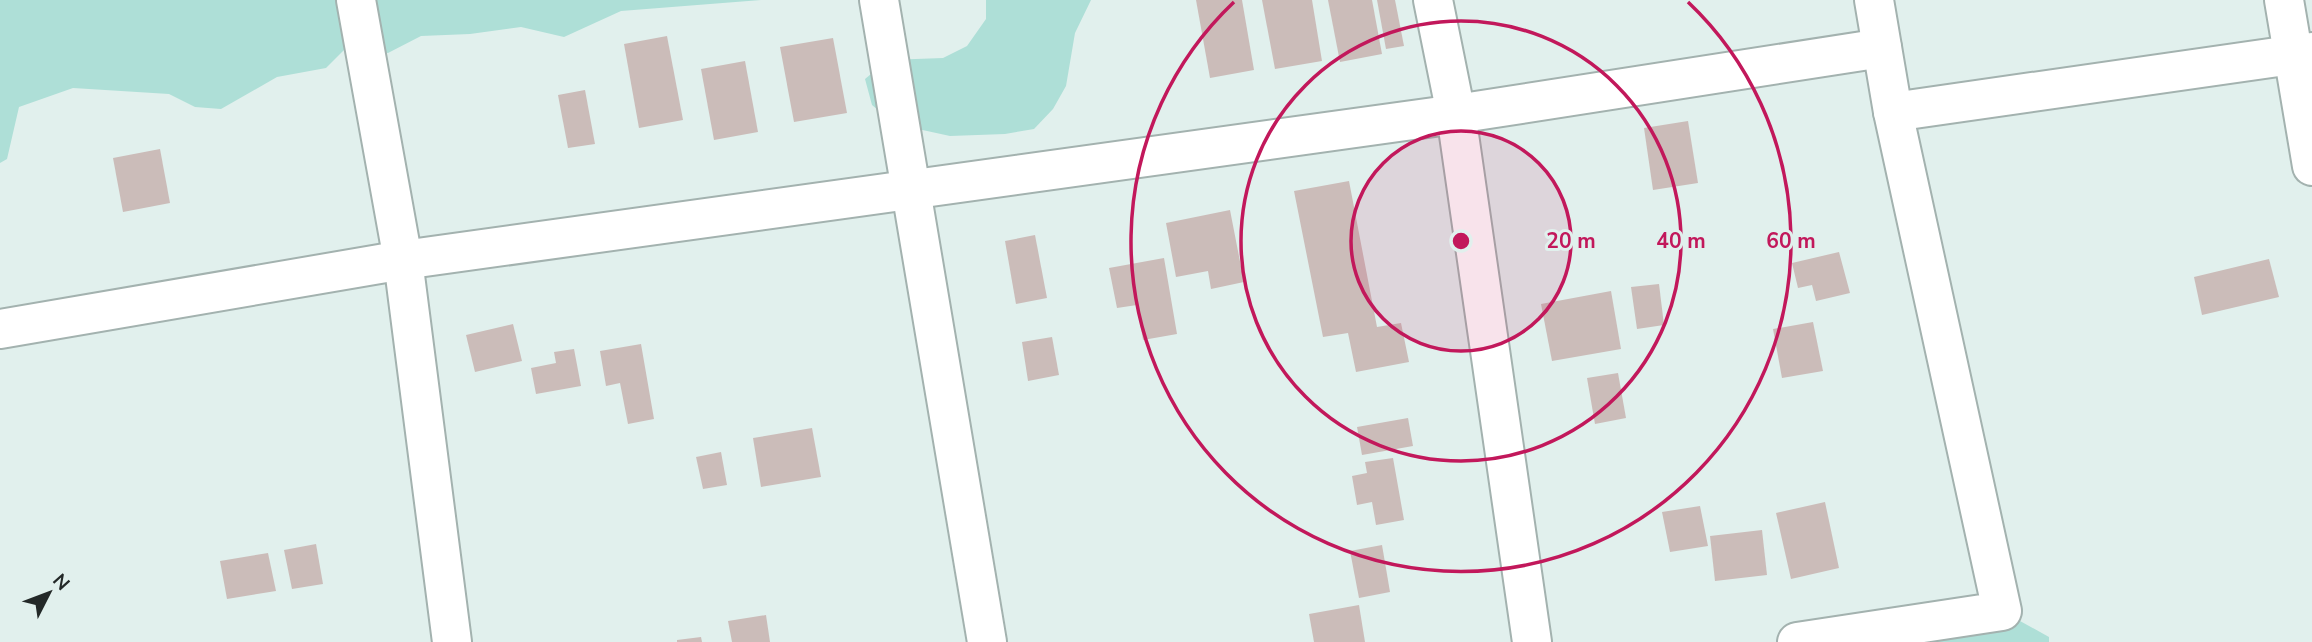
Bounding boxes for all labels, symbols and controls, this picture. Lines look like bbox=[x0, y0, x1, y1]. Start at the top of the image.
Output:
text: 20 m bbox=[1546, 227, 1596, 255]
text: 40 m bbox=[1656, 227, 1706, 255]
text: 60 m bbox=[1766, 227, 1816, 255]
centre of rings bbox=[1449, 229, 1473, 253]
north arrow bbox=[14, 558, 84, 628]
text: N bbox=[46, 568, 75, 596]

